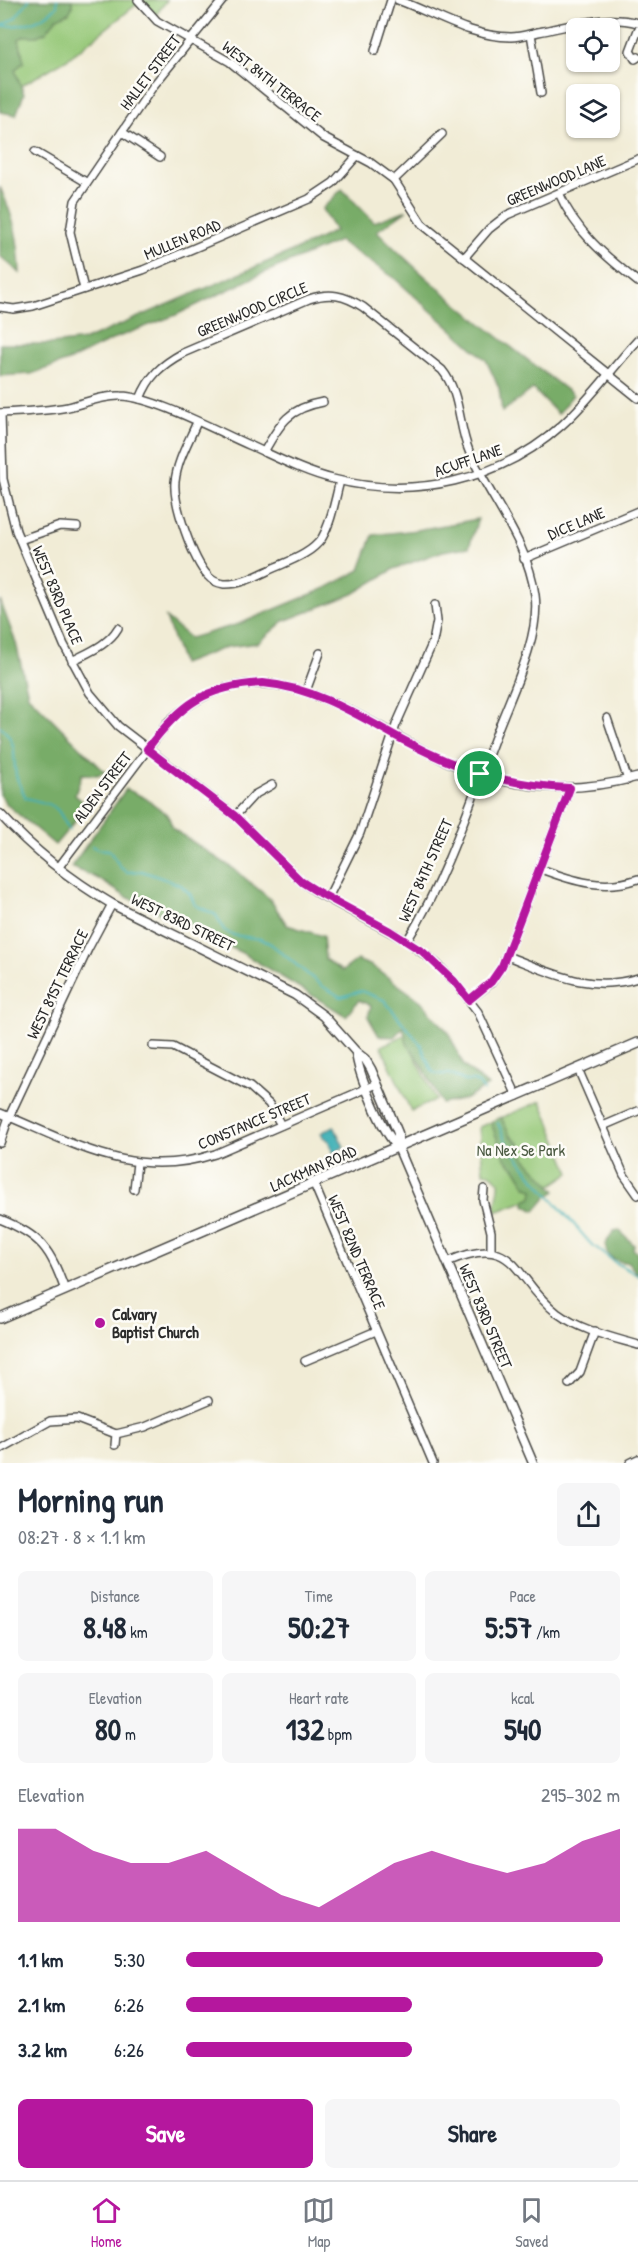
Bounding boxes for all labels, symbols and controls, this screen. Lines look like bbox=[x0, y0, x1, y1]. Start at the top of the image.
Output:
map controls bbox=[566, 18, 620, 138]
button: locate bbox=[566, 18, 620, 72]
street label: HALLET STREET bbox=[114, 29, 186, 114]
street label: WEST 84TH TERRACE bbox=[218, 35, 326, 127]
button: layers bbox=[566, 84, 620, 138]
street label: GREENWOOD LANE bbox=[503, 149, 609, 211]
street label: MULLEN ROAD bbox=[140, 213, 224, 265]
street label: GREENWOOD CIRCLE bbox=[193, 276, 311, 342]
street label: ACUFF LANE bbox=[431, 438, 505, 482]
street label: DICE LANE bbox=[544, 501, 608, 545]
street label: WEST 83RD PLACE bbox=[27, 542, 89, 648]
street label: ALDEN STREET bbox=[68, 746, 136, 827]
pin bbox=[454, 748, 505, 799]
icon: arrive bbox=[463, 757, 496, 790]
street label: WEST 84TH STREET bbox=[392, 814, 458, 925]
street label: WEST 83RD STREET bbox=[128, 888, 239, 957]
street label: WEST 81ST TERRACE bbox=[21, 926, 93, 1042]
street label: CONSTANCE STREET bbox=[194, 1087, 314, 1155]
street label: LACKMAN ROAD bbox=[267, 1139, 360, 1197]
park label: Na Nex Se Park bbox=[477, 1139, 566, 1161]
street label: WEST 82ND TERRACE bbox=[323, 1191, 391, 1313]
street label: WEST 83RD STREET bbox=[454, 1260, 518, 1372]
place label: Calvary Baptist Church bbox=[112, 1303, 199, 1344]
marker: Calvary Baptist Church bbox=[93, 1316, 107, 1330]
text: Morning run bbox=[18, 1478, 164, 1522]
button: share bbox=[557, 1483, 620, 1546]
text: 08:27 · 8 × 1.1 km bbox=[18, 1523, 146, 1550]
text: Distance bbox=[91, 1585, 140, 1607]
text: Time bbox=[305, 1585, 333, 1607]
text: Pace bbox=[509, 1585, 536, 1607]
text: 8.48 bbox=[83, 1607, 127, 1647]
text: 50:27 bbox=[288, 1607, 350, 1647]
text: 5:57 bbox=[485, 1607, 532, 1647]
text: km bbox=[127, 1621, 148, 1643]
text: /km bbox=[532, 1621, 560, 1643]
text: Elevation bbox=[89, 1687, 142, 1709]
text: Heart rate bbox=[289, 1687, 349, 1709]
text: kcal bbox=[511, 1687, 534, 1709]
text: 80 bbox=[95, 1709, 121, 1749]
text: 132 bbox=[286, 1709, 324, 1749]
text: 540 bbox=[504, 1709, 541, 1749]
text: m bbox=[121, 1723, 136, 1745]
text: bpm bbox=[324, 1723, 352, 1745]
text: Elevation bbox=[18, 1781, 84, 1808]
text: 295–302 m bbox=[541, 1781, 620, 1808]
text: 1.1 km bbox=[18, 1946, 63, 1973]
text: 5:30 bbox=[114, 1946, 145, 1973]
text: 2.1 km bbox=[18, 1991, 65, 2018]
text: 6:26 bbox=[114, 1991, 144, 2018]
text: 3.2 km bbox=[18, 2036, 67, 2063]
text: 6:26 bbox=[114, 2036, 144, 2063]
button: Save bbox=[18, 2099, 313, 2168]
button: Share bbox=[325, 2099, 620, 2168]
tab: Home bbox=[90, 2194, 123, 2252]
tab: Map bbox=[302, 2194, 335, 2252]
tab: Saved bbox=[515, 2194, 548, 2252]

